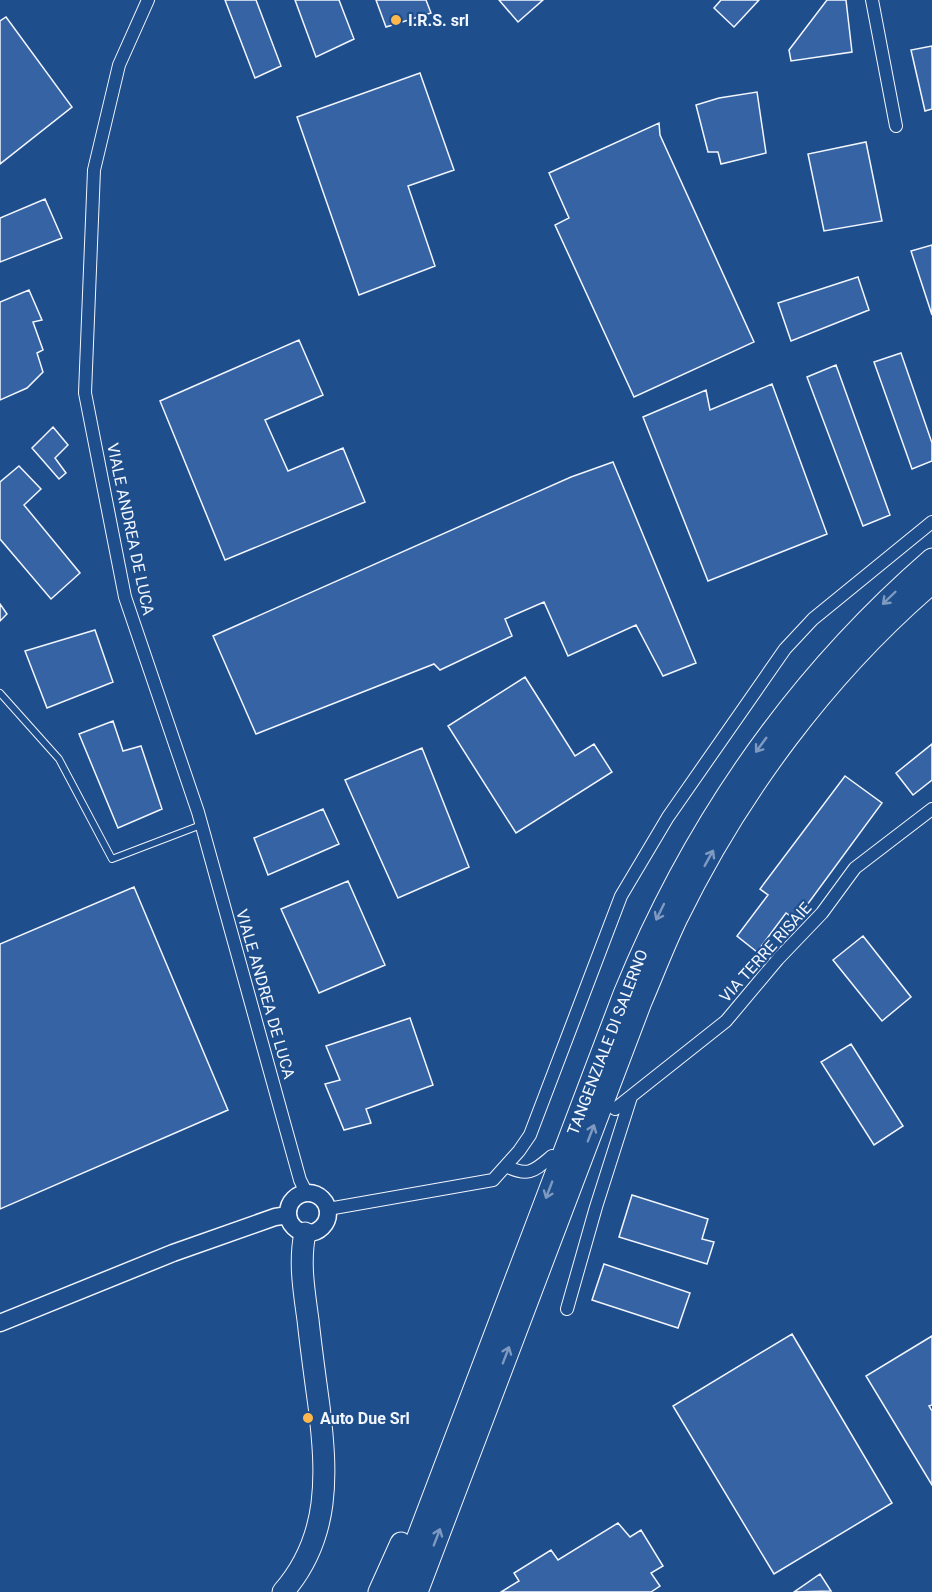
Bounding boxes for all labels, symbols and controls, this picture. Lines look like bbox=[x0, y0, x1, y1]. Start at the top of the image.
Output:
place label: I.R.S. srl bbox=[408, 11, 469, 30]
marker: I.R.S. srl bbox=[389, 13, 403, 27]
street label: VIALE ANDREA DE LUCA bbox=[103, 441, 158, 617]
one-way arrow bbox=[881, 591, 896, 606]
one-way arrow bbox=[755, 737, 767, 753]
one-way arrow bbox=[704, 850, 716, 867]
street label: VIA TERRE RISAIE bbox=[716, 898, 815, 1006]
one-way arrow bbox=[654, 902, 666, 920]
street label: VIALE ANDREA DE LUCA bbox=[232, 907, 299, 1082]
street label: TANGENZIALE DI SALERNO bbox=[563, 947, 652, 1138]
one-way arrow bbox=[586, 1125, 597, 1143]
one-way arrow bbox=[543, 1181, 554, 1199]
one-way arrow bbox=[502, 1346, 513, 1365]
place label: Auto Due Srl bbox=[320, 1409, 410, 1428]
marker: Auto Due Srl bbox=[301, 1411, 315, 1425]
one-way arrow bbox=[432, 1528, 443, 1547]

